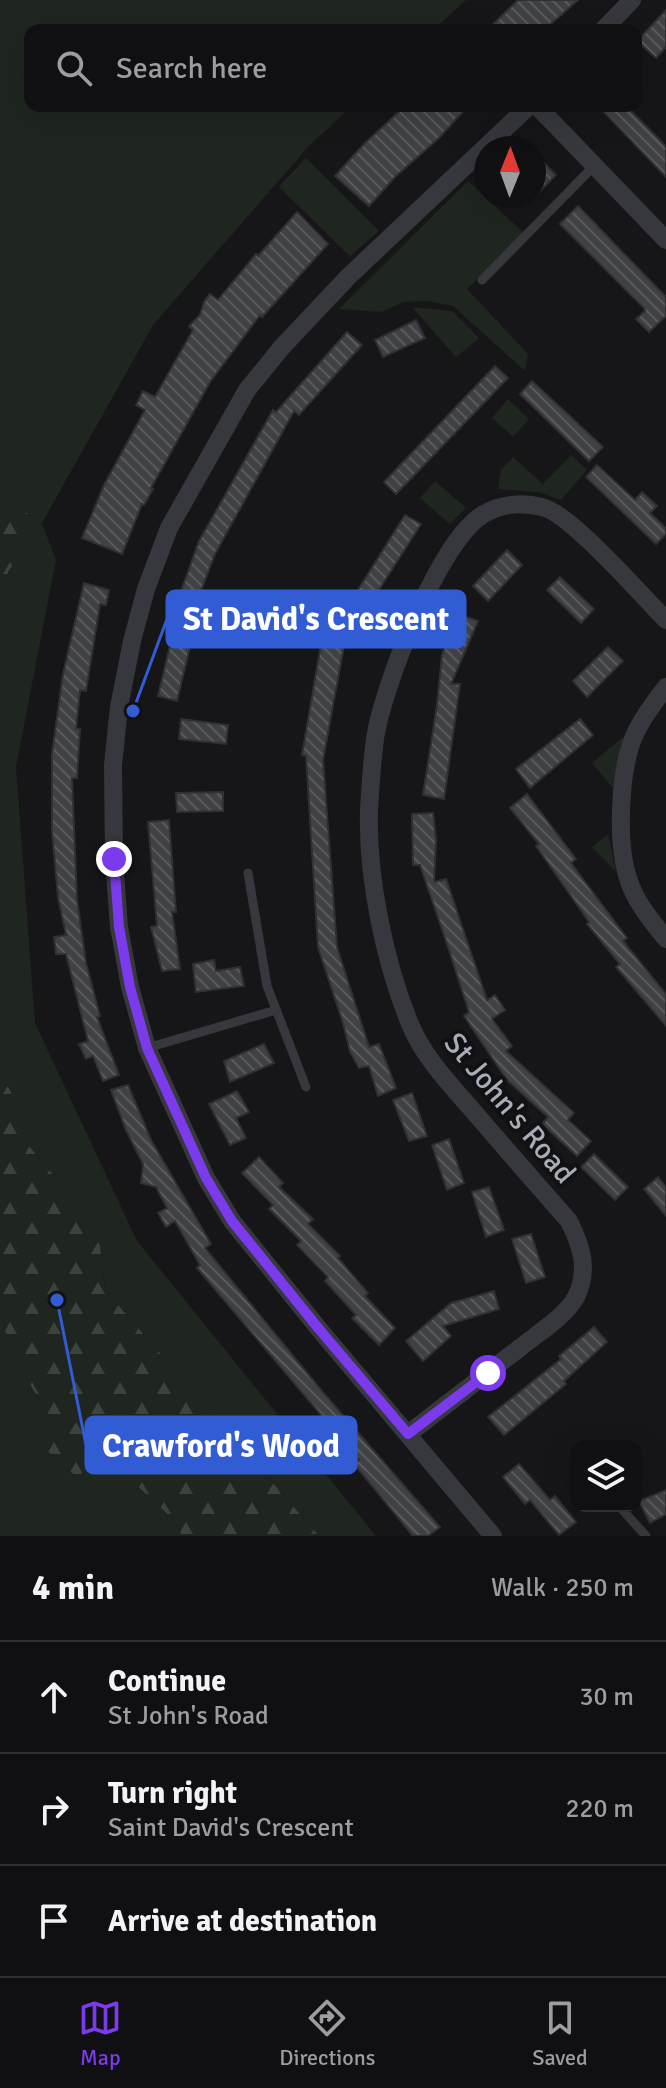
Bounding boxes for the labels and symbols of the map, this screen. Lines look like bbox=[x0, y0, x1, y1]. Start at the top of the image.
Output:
north arrow bbox=[474, 136, 546, 208]
callout: St David's Crescent bbox=[167, 591, 465, 647]
text: St David's Crescent bbox=[183, 600, 449, 639]
route end bbox=[96, 841, 132, 877]
street label: St John's Road bbox=[436, 1025, 583, 1191]
route start bbox=[470, 1355, 506, 1391]
callout: Crawford's Wood bbox=[86, 1417, 356, 1473]
text: Crawford's Wood bbox=[102, 1427, 340, 1466]

